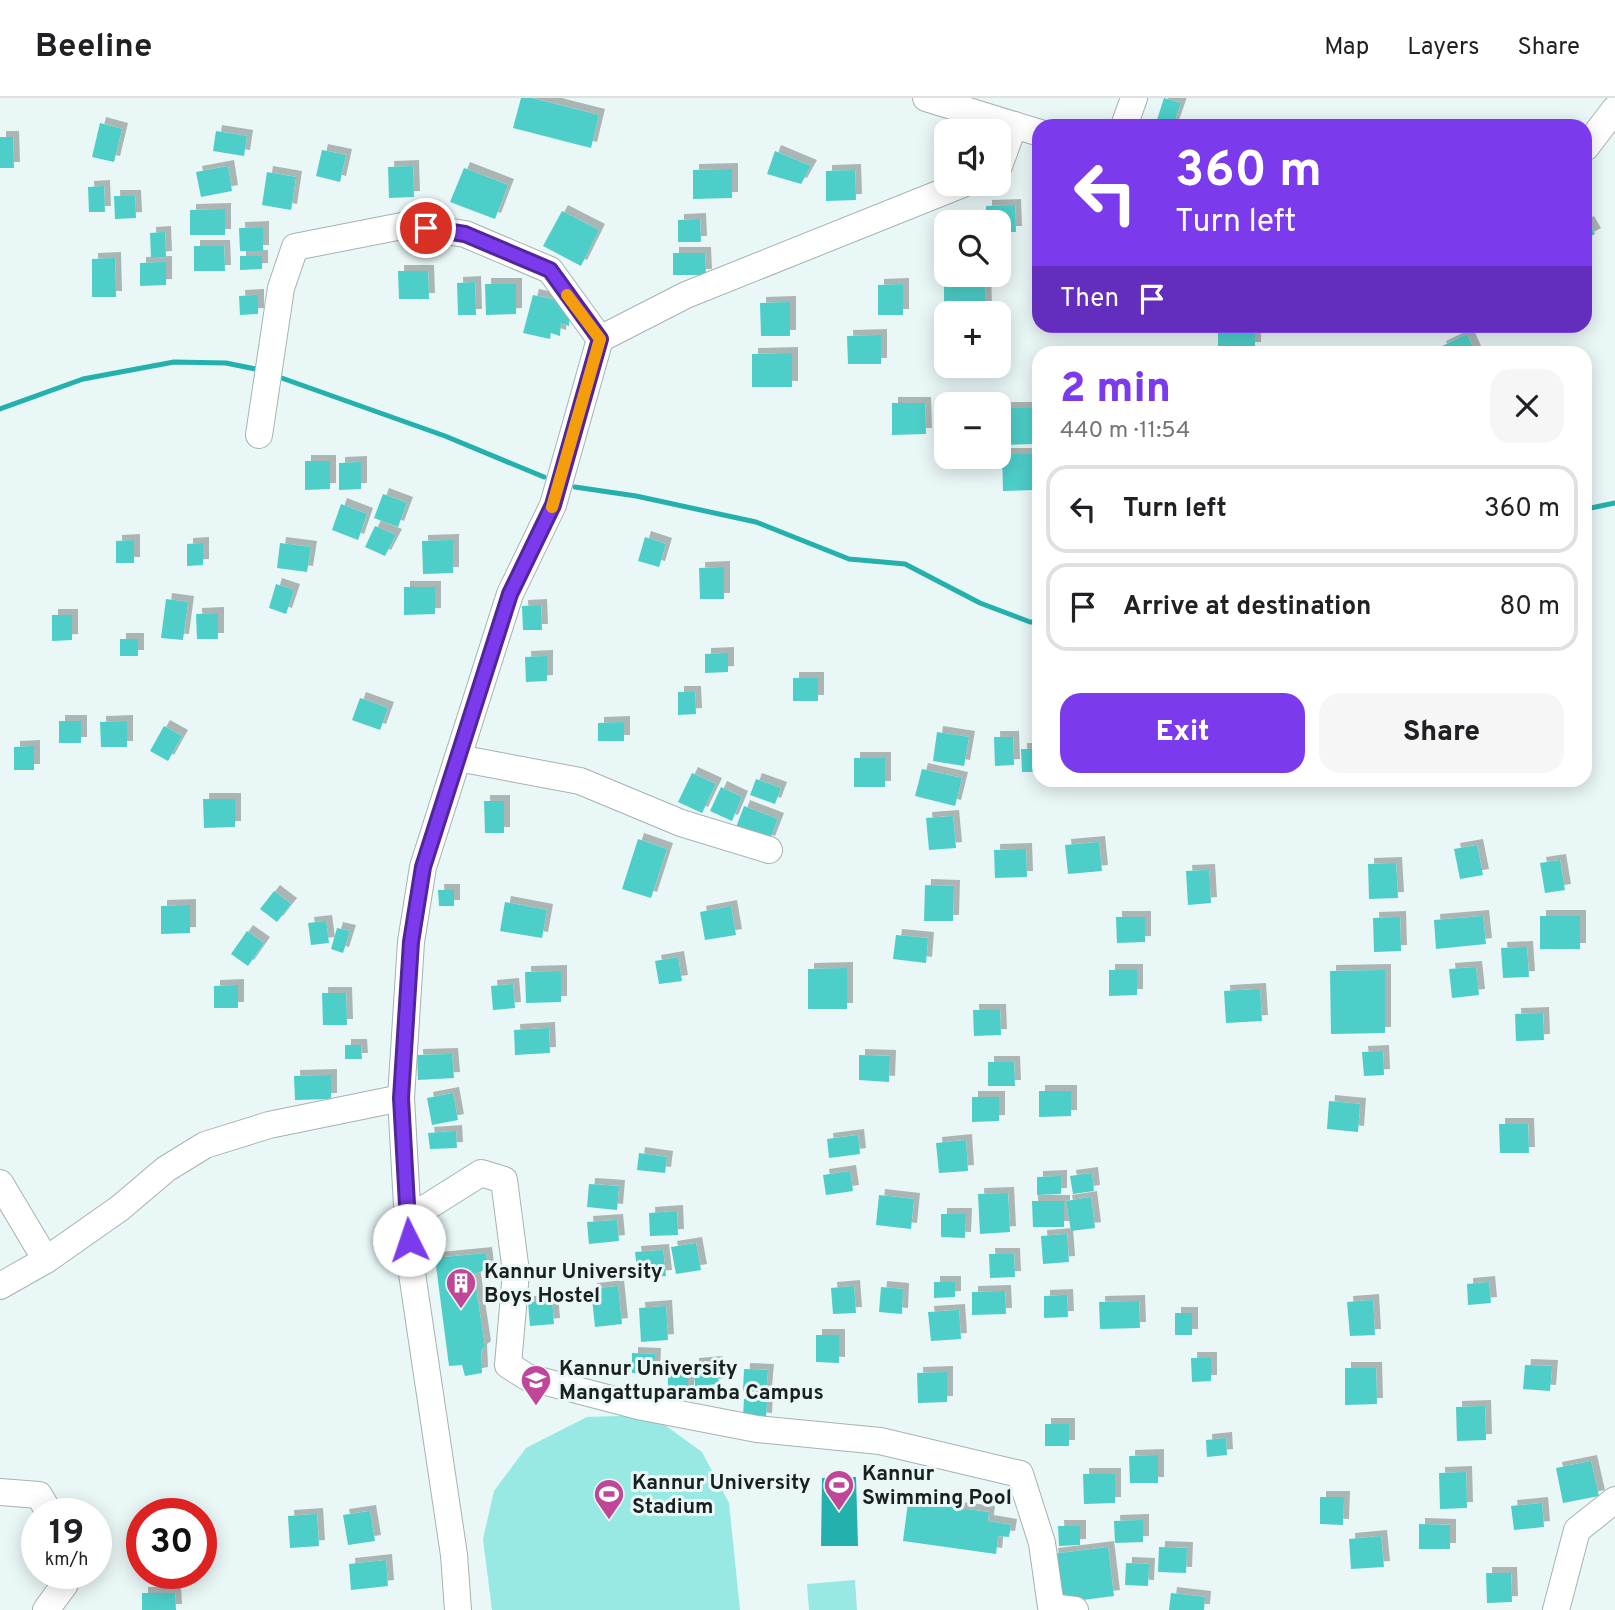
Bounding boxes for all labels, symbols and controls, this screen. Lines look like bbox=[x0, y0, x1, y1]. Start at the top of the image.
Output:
text: Beeline bbox=[35, 27, 152, 69]
text: Map bbox=[1324, 33, 1369, 63]
text: Layers bbox=[1407, 33, 1479, 63]
text: Share bbox=[1517, 33, 1580, 63]
map controls bbox=[934, 119, 1011, 469]
button: sound bbox=[934, 119, 1011, 196]
text: 360 m bbox=[1175, 142, 1322, 204]
icon: left bbox=[1060, 147, 1151, 238]
pin bbox=[396, 198, 456, 258]
text: Turn left bbox=[1175, 203, 1296, 243]
icon: arrive bbox=[407, 209, 445, 247]
button: search bbox=[934, 210, 1011, 287]
icon: arrive bbox=[1133, 280, 1171, 318]
text: Then bbox=[1060, 283, 1119, 316]
button: + bbox=[934, 301, 1011, 378]
text: 2 min bbox=[1060, 364, 1171, 417]
button: close bbox=[1490, 369, 1564, 443]
button: − bbox=[934, 392, 1011, 469]
text: 440 m · 11:54 bbox=[1060, 417, 1190, 446]
icon: left bbox=[1064, 490, 1102, 528]
text: Turn left bbox=[1123, 493, 1227, 526]
text: 360 m bbox=[1484, 493, 1560, 526]
icon: arrive bbox=[1064, 588, 1102, 626]
text: Arrive at destination bbox=[1123, 591, 1371, 624]
text: 80 m bbox=[1500, 591, 1560, 624]
button: Exit bbox=[1060, 693, 1305, 773]
button: Share bbox=[1319, 693, 1564, 773]
position arrow bbox=[372, 1203, 446, 1277]
place label: Kannur University Boys Hostel bbox=[484, 1259, 663, 1310]
building icon: Kannur University Boys Hostel bbox=[444, 1266, 478, 1310]
place label: Kannur University Mangattuparamba Campus bbox=[559, 1356, 824, 1407]
school or university icon: Kannur University Mangattuparamba Campus bbox=[519, 1363, 553, 1407]
place label: Kannur Swimming Pool bbox=[862, 1461, 1012, 1512]
sports icon: Kannur Swimming Pool bbox=[822, 1468, 856, 1512]
place label: Kannur University Stadium bbox=[632, 1470, 811, 1521]
sports icon: Kannur University Stadium bbox=[592, 1477, 626, 1521]
speed limit sign: 30 bbox=[126, 1498, 217, 1589]
text: 19 bbox=[49, 1512, 84, 1556]
text: km/h bbox=[45, 1549, 88, 1572]

